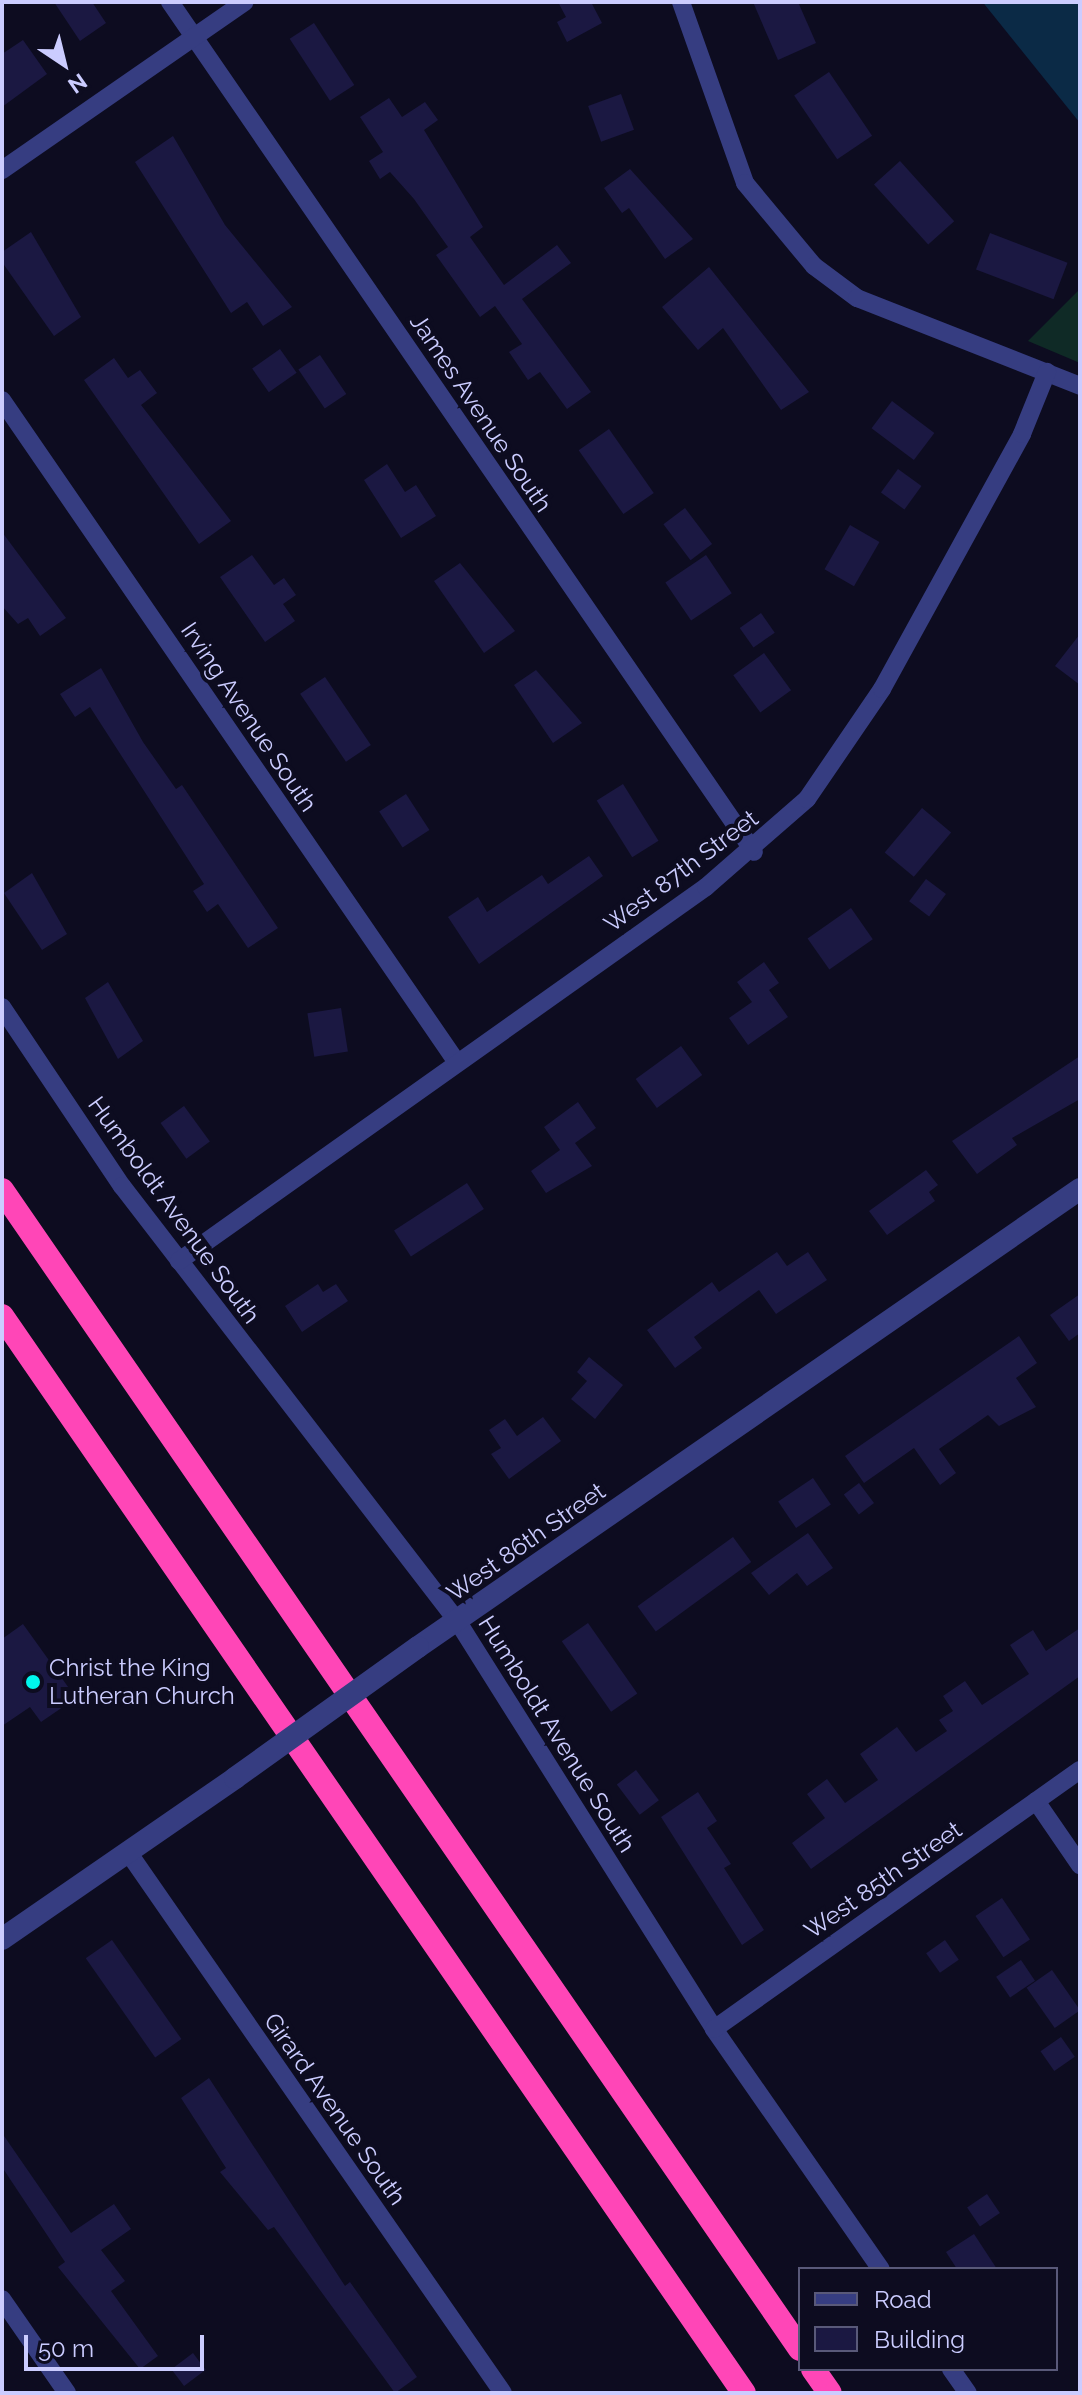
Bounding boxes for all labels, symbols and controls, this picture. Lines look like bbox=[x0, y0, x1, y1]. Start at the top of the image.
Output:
north arrow bbox=[24, 24, 104, 104]
text: N bbox=[63, 68, 92, 99]
street label: James Avenue South bbox=[404, 308, 558, 518]
street label: Irving Avenue South bbox=[175, 617, 323, 817]
street label: West 87th Street bbox=[598, 804, 764, 938]
street label: Humboldt Avenue South bbox=[82, 1091, 266, 1329]
street label: West 86th Street bbox=[441, 1477, 611, 1607]
street label: Humboldt Avenue South bbox=[472, 1610, 642, 1858]
place label: Christ the King Lutheran Church bbox=[49, 1654, 235, 1710]
marker: Christ the King Lutheran Church bbox=[24, 1673, 42, 1691]
street label: West 85th Street bbox=[799, 1815, 967, 1945]
street label: Girard Avenue South bbox=[258, 2007, 412, 2211]
legend bbox=[798, 2267, 1058, 2371]
text: Road bbox=[874, 2285, 932, 2314]
scale bar bbox=[28, 2319, 208, 2369]
text: Building bbox=[874, 2325, 965, 2354]
text: 50 m bbox=[38, 2334, 94, 2363]

